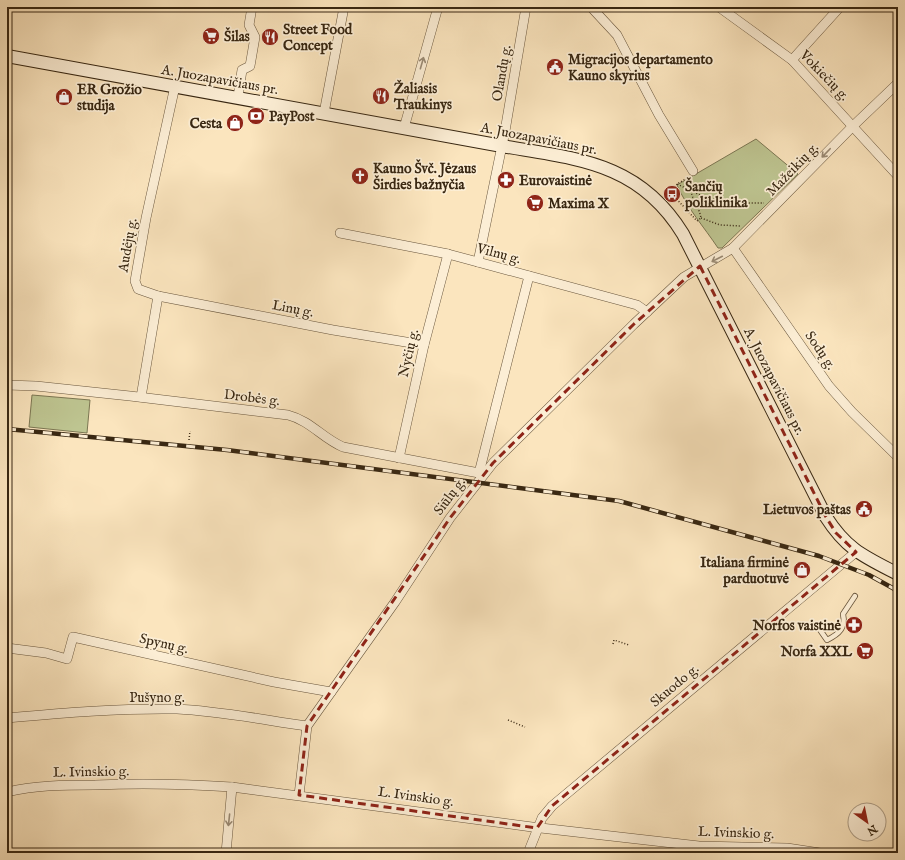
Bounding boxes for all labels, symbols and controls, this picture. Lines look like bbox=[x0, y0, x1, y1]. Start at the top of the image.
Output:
place label: Street Food Concept bbox=[283, 21, 353, 55]
supermarket icon: Šilas bbox=[201, 26, 221, 46]
place label: Šilas bbox=[224, 27, 250, 46]
restaurant icon: Street Food Concept bbox=[260, 27, 280, 47]
street label: Olandų g. bbox=[488, 43, 516, 103]
street label: Vokiečių g. bbox=[795, 46, 853, 105]
place label: Migracijos departamento Kauno skyrius bbox=[568, 51, 713, 85]
one-way arrow bbox=[419, 57, 427, 70]
public building icon: Migracijos departamento Kauno skyrius bbox=[545, 57, 565, 77]
street label: A. Juozapavičiaus pr. bbox=[159, 61, 280, 99]
place label: Žaliasis Traukinys bbox=[393, 79, 452, 114]
place label: ER Grožio studija bbox=[77, 81, 142, 115]
restaurant icon: Žaliasis Traukinys bbox=[371, 86, 391, 106]
shop icon: ER Grožio studija bbox=[54, 87, 74, 107]
bank icon: PayPost bbox=[246, 106, 266, 126]
place label: PayPost bbox=[269, 108, 315, 126]
shop icon: Cesta bbox=[225, 113, 245, 133]
place label: Cesta bbox=[190, 115, 223, 133]
street label: A. Juozapavičiaus pr. bbox=[478, 119, 599, 159]
street label: Mažeikių g. bbox=[763, 139, 823, 200]
one-way arrow bbox=[822, 148, 831, 158]
place label: Kauno Švč. Jėzaus Širdies bažnyčia bbox=[373, 159, 476, 194]
church icon: Kauno Švč. Jėzaus Širdies bažnyčia bbox=[350, 166, 370, 186]
pharmacy icon: Eurovaistinė bbox=[496, 170, 516, 190]
place label: Eurovaistinė bbox=[519, 172, 592, 190]
place label: Šančių poliklinika bbox=[684, 177, 748, 212]
bus stop icon: Šančių poliklinika bbox=[662, 184, 682, 204]
supermarket icon: Maxima X bbox=[525, 193, 545, 213]
place label: Maxima X bbox=[548, 195, 610, 213]
street label: Audėjų g. bbox=[114, 217, 142, 275]
street label: Vilnų g. bbox=[474, 239, 523, 268]
one-way arrow bbox=[711, 255, 723, 263]
street label: Linų g. bbox=[271, 296, 315, 322]
street label: A. Juozapavičiaus pr. bbox=[739, 324, 809, 438]
street label: Nyčių g. bbox=[395, 327, 423, 379]
street label: Sodų g. bbox=[801, 328, 840, 373]
street label: Drobės g. bbox=[223, 386, 281, 410]
street label: Siūlų g. bbox=[430, 474, 470, 519]
public building icon: Lietuvos paštas bbox=[854, 499, 874, 519]
place label: Lietuvos paštas bbox=[763, 501, 851, 519]
place label: Italiana firminė parduotuvė bbox=[700, 554, 790, 588]
shop icon: Italiana firminė parduotuvė bbox=[792, 560, 812, 580]
pharmacy icon: Norfos vaistinė bbox=[844, 615, 864, 635]
place label: Norfos vaistinė bbox=[752, 617, 842, 635]
street label: Spynų g. bbox=[138, 630, 190, 658]
supermarket icon: Norfa XXL bbox=[855, 641, 875, 661]
place label: Norfa XXL bbox=[780, 643, 853, 661]
street label: Skuodo g. bbox=[647, 660, 703, 711]
street label: Pušyno g. bbox=[129, 689, 185, 707]
street label: L. Ivinskio g. bbox=[53, 762, 129, 782]
street label: L. Ivinskio g. bbox=[377, 783, 455, 811]
north arrow bbox=[847, 802, 887, 842]
one-way arrow bbox=[225, 813, 233, 826]
text: N bbox=[864, 821, 881, 838]
street label: L. Ivinskio g. bbox=[698, 823, 774, 843]

